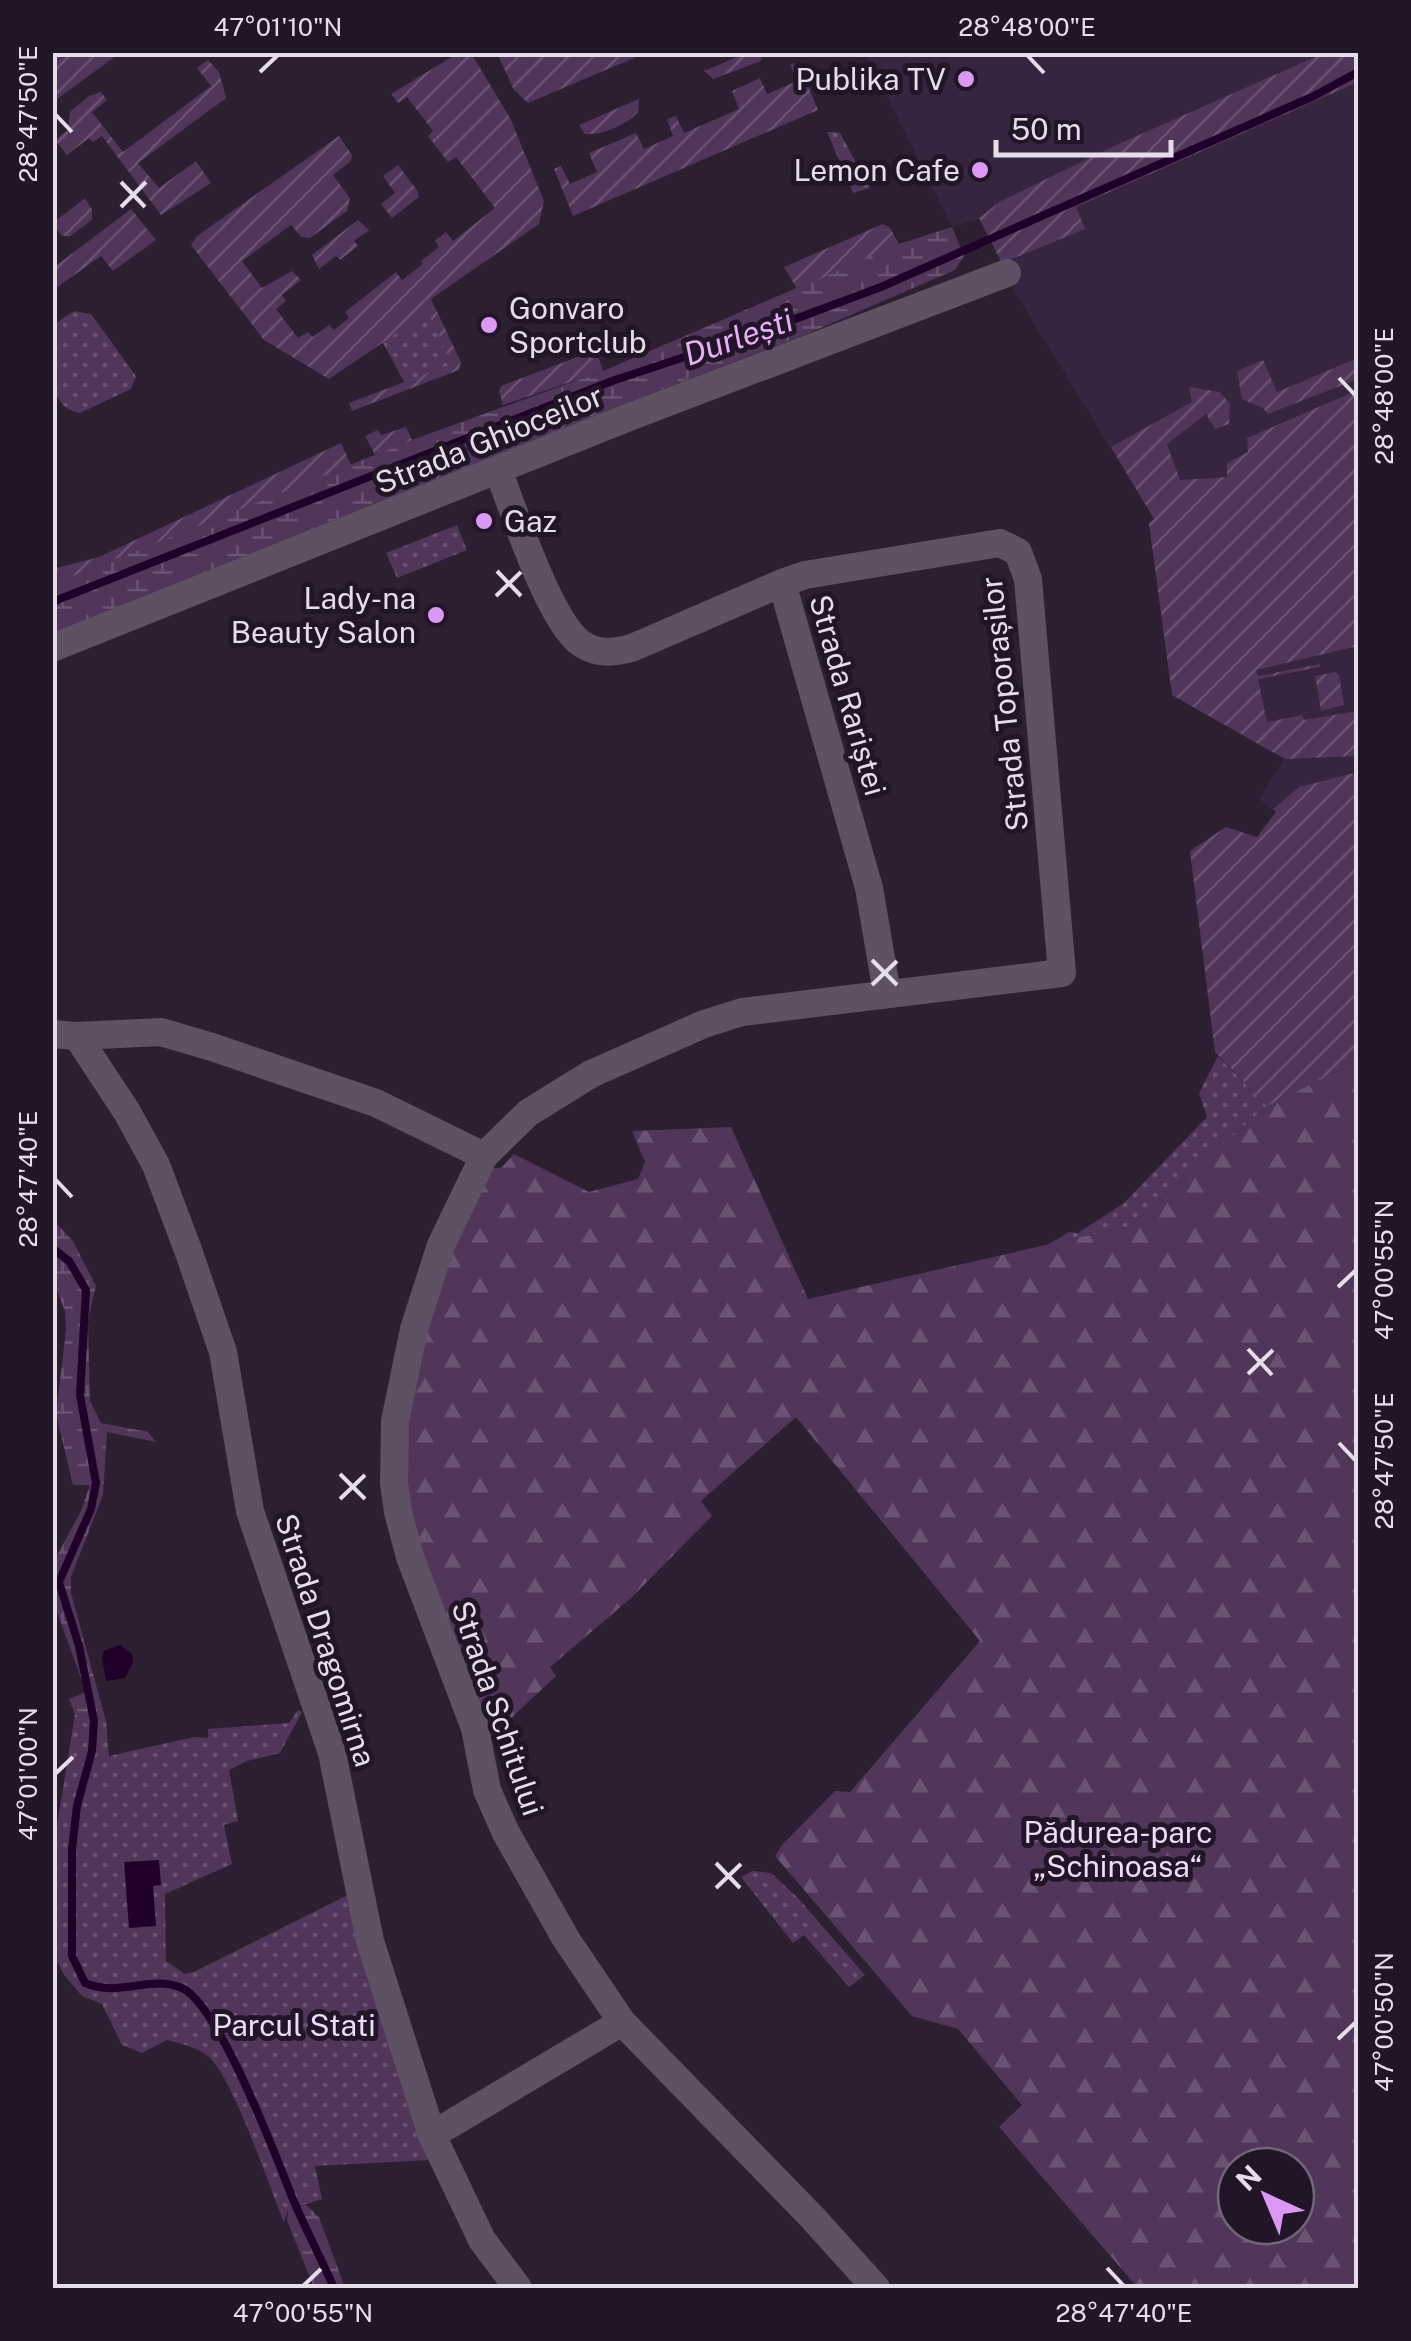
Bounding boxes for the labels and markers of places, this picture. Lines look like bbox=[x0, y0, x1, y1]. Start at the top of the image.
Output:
place label: Publika TV bbox=[796, 61, 946, 97]
marker: Publika TV bbox=[955, 68, 977, 90]
place label: Lemon Cafe bbox=[794, 152, 960, 188]
marker: Lemon Cafe bbox=[969, 159, 991, 181]
place label: Gonvaro Sportclub bbox=[509, 290, 647, 360]
marker: Gonvaro Sportclub bbox=[478, 314, 500, 336]
place label: Gaz bbox=[504, 503, 557, 539]
marker: Gaz bbox=[473, 510, 495, 532]
place label: Lady-na Beauty Salon bbox=[231, 580, 416, 650]
marker: Lady-na Beauty Salon bbox=[425, 604, 447, 626]

